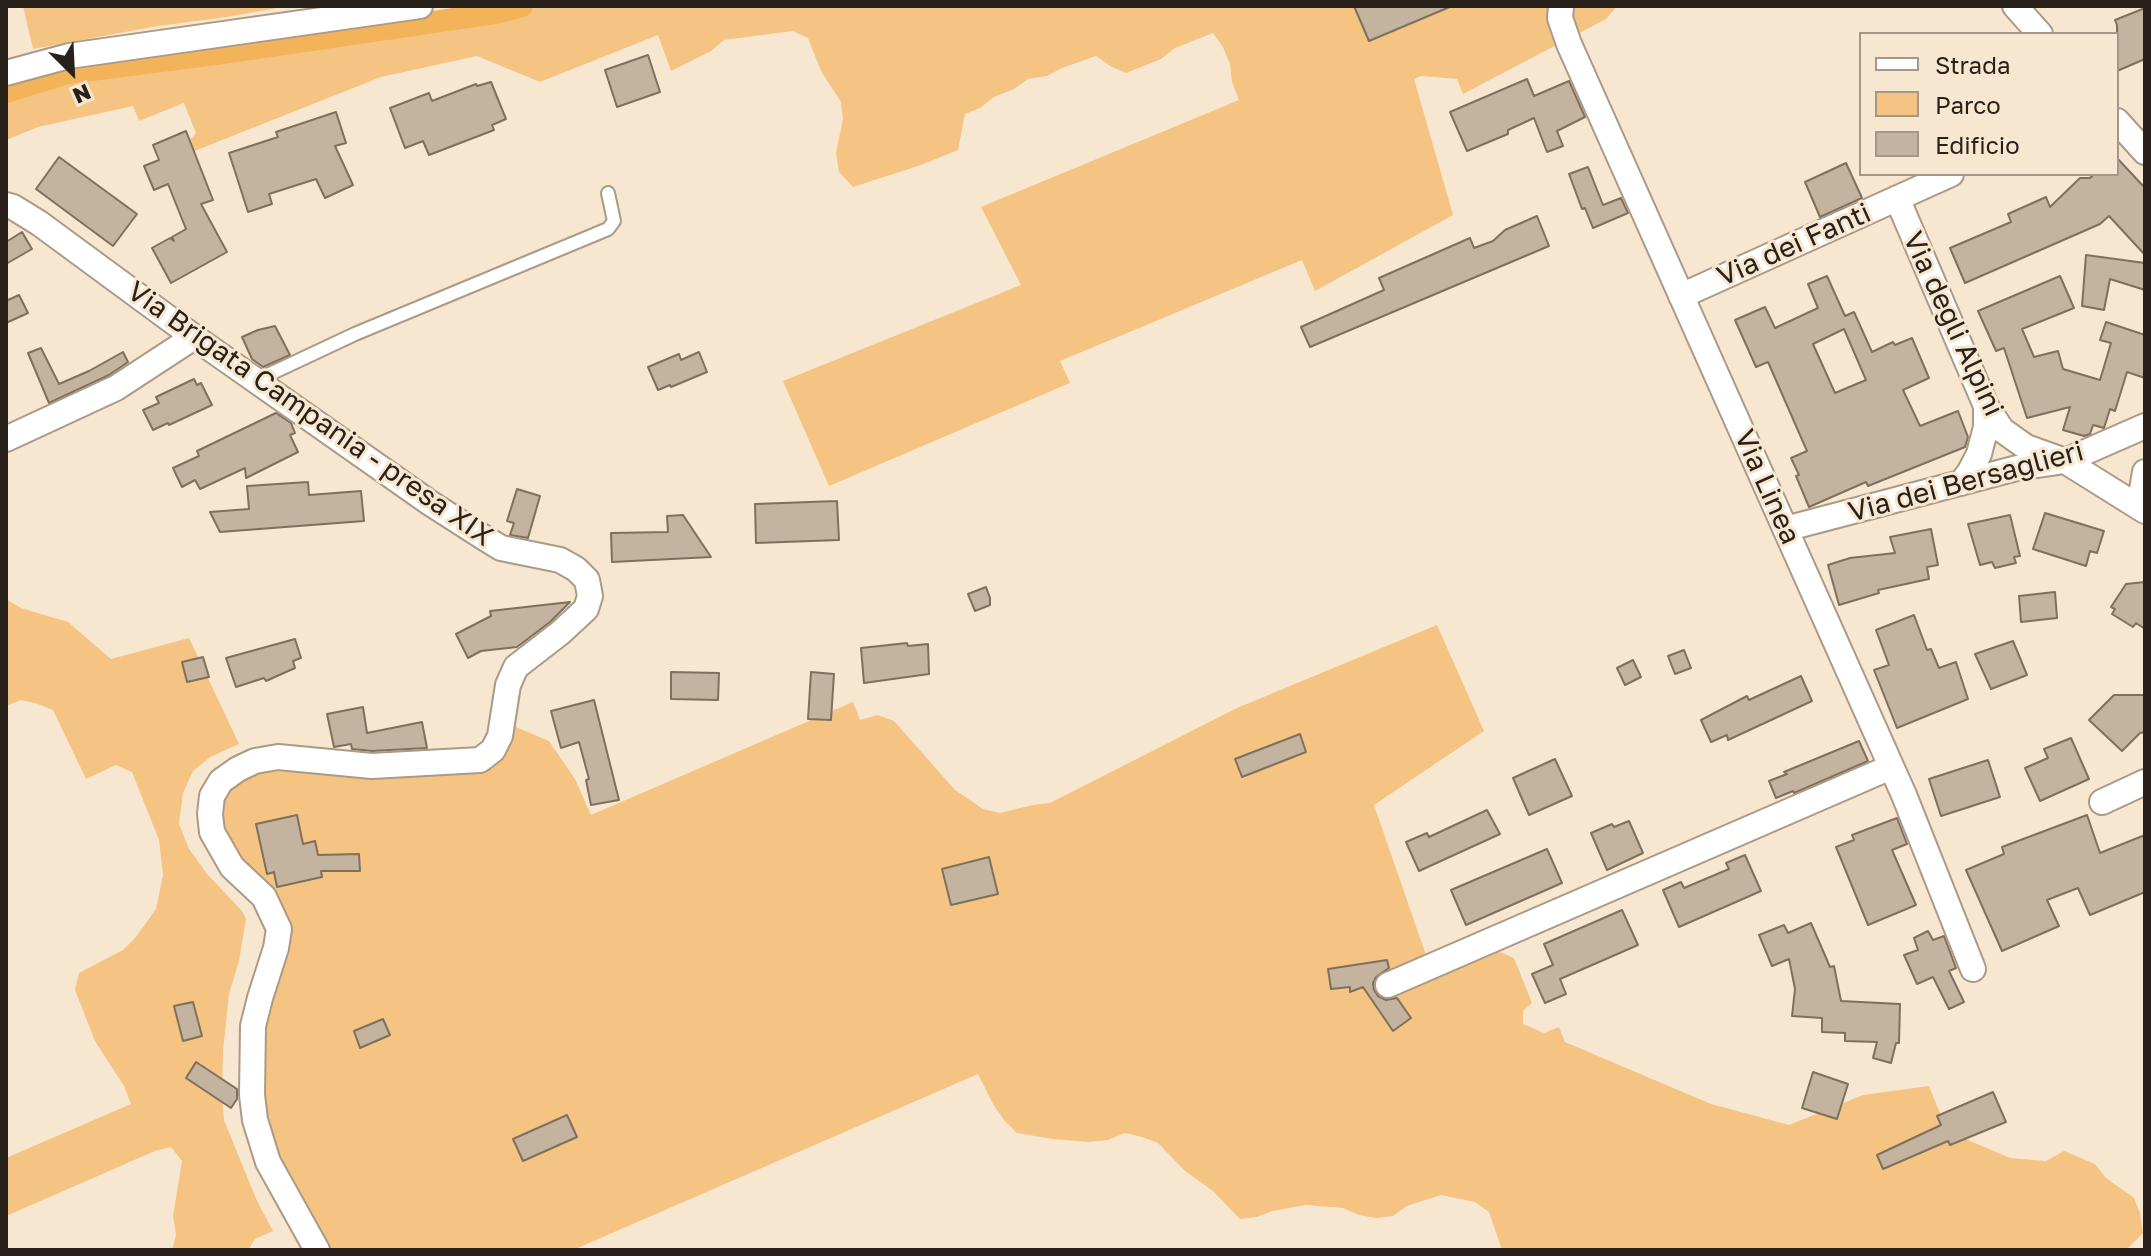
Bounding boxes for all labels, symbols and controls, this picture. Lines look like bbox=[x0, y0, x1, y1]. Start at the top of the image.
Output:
north arrow bbox=[32, 32, 112, 112]
legend bbox=[1859, 32, 2119, 176]
text: Strada bbox=[1935, 50, 2010, 79]
text: N bbox=[69, 79, 95, 110]
text: Parco bbox=[1935, 90, 2001, 119]
text: Edificio bbox=[1935, 130, 2020, 159]
street label: Via dei Fanti bbox=[1712, 196, 1876, 294]
street label: Via degli Alpini bbox=[1896, 226, 2010, 422]
street label: Via Brigata Campania - presa XIX bbox=[121, 275, 499, 553]
street label: Via Linea bbox=[1727, 425, 1807, 549]
street label: Via dei Bersaglieri bbox=[1845, 434, 2087, 530]

